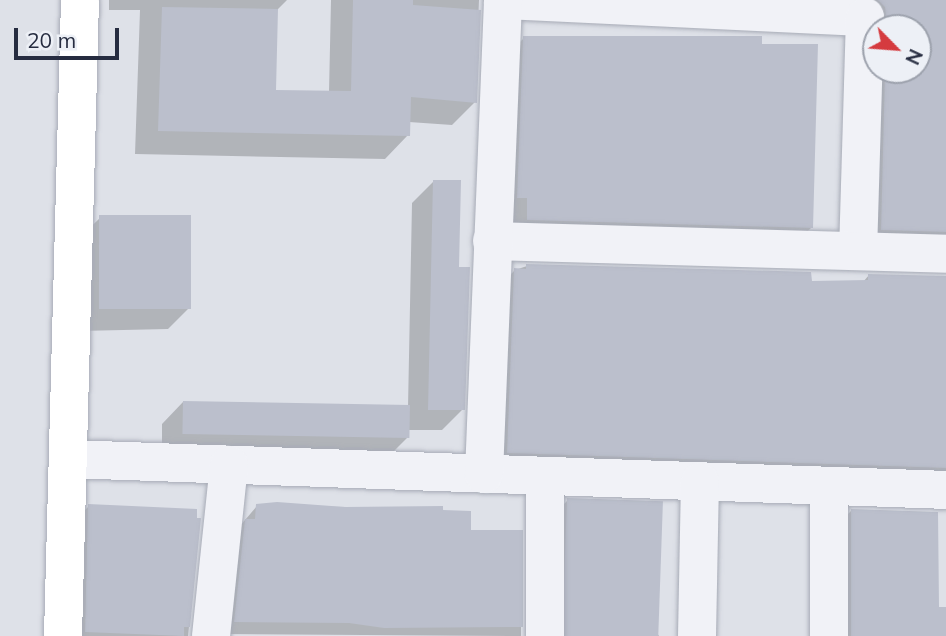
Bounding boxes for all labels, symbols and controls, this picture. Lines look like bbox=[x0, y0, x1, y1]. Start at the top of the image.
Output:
scale bar bbox=[18, 14, 122, 58]
north arrow bbox=[862, 14, 932, 84]
text: 20 m bbox=[27, 27, 76, 53]
text: N bbox=[900, 45, 928, 69]

